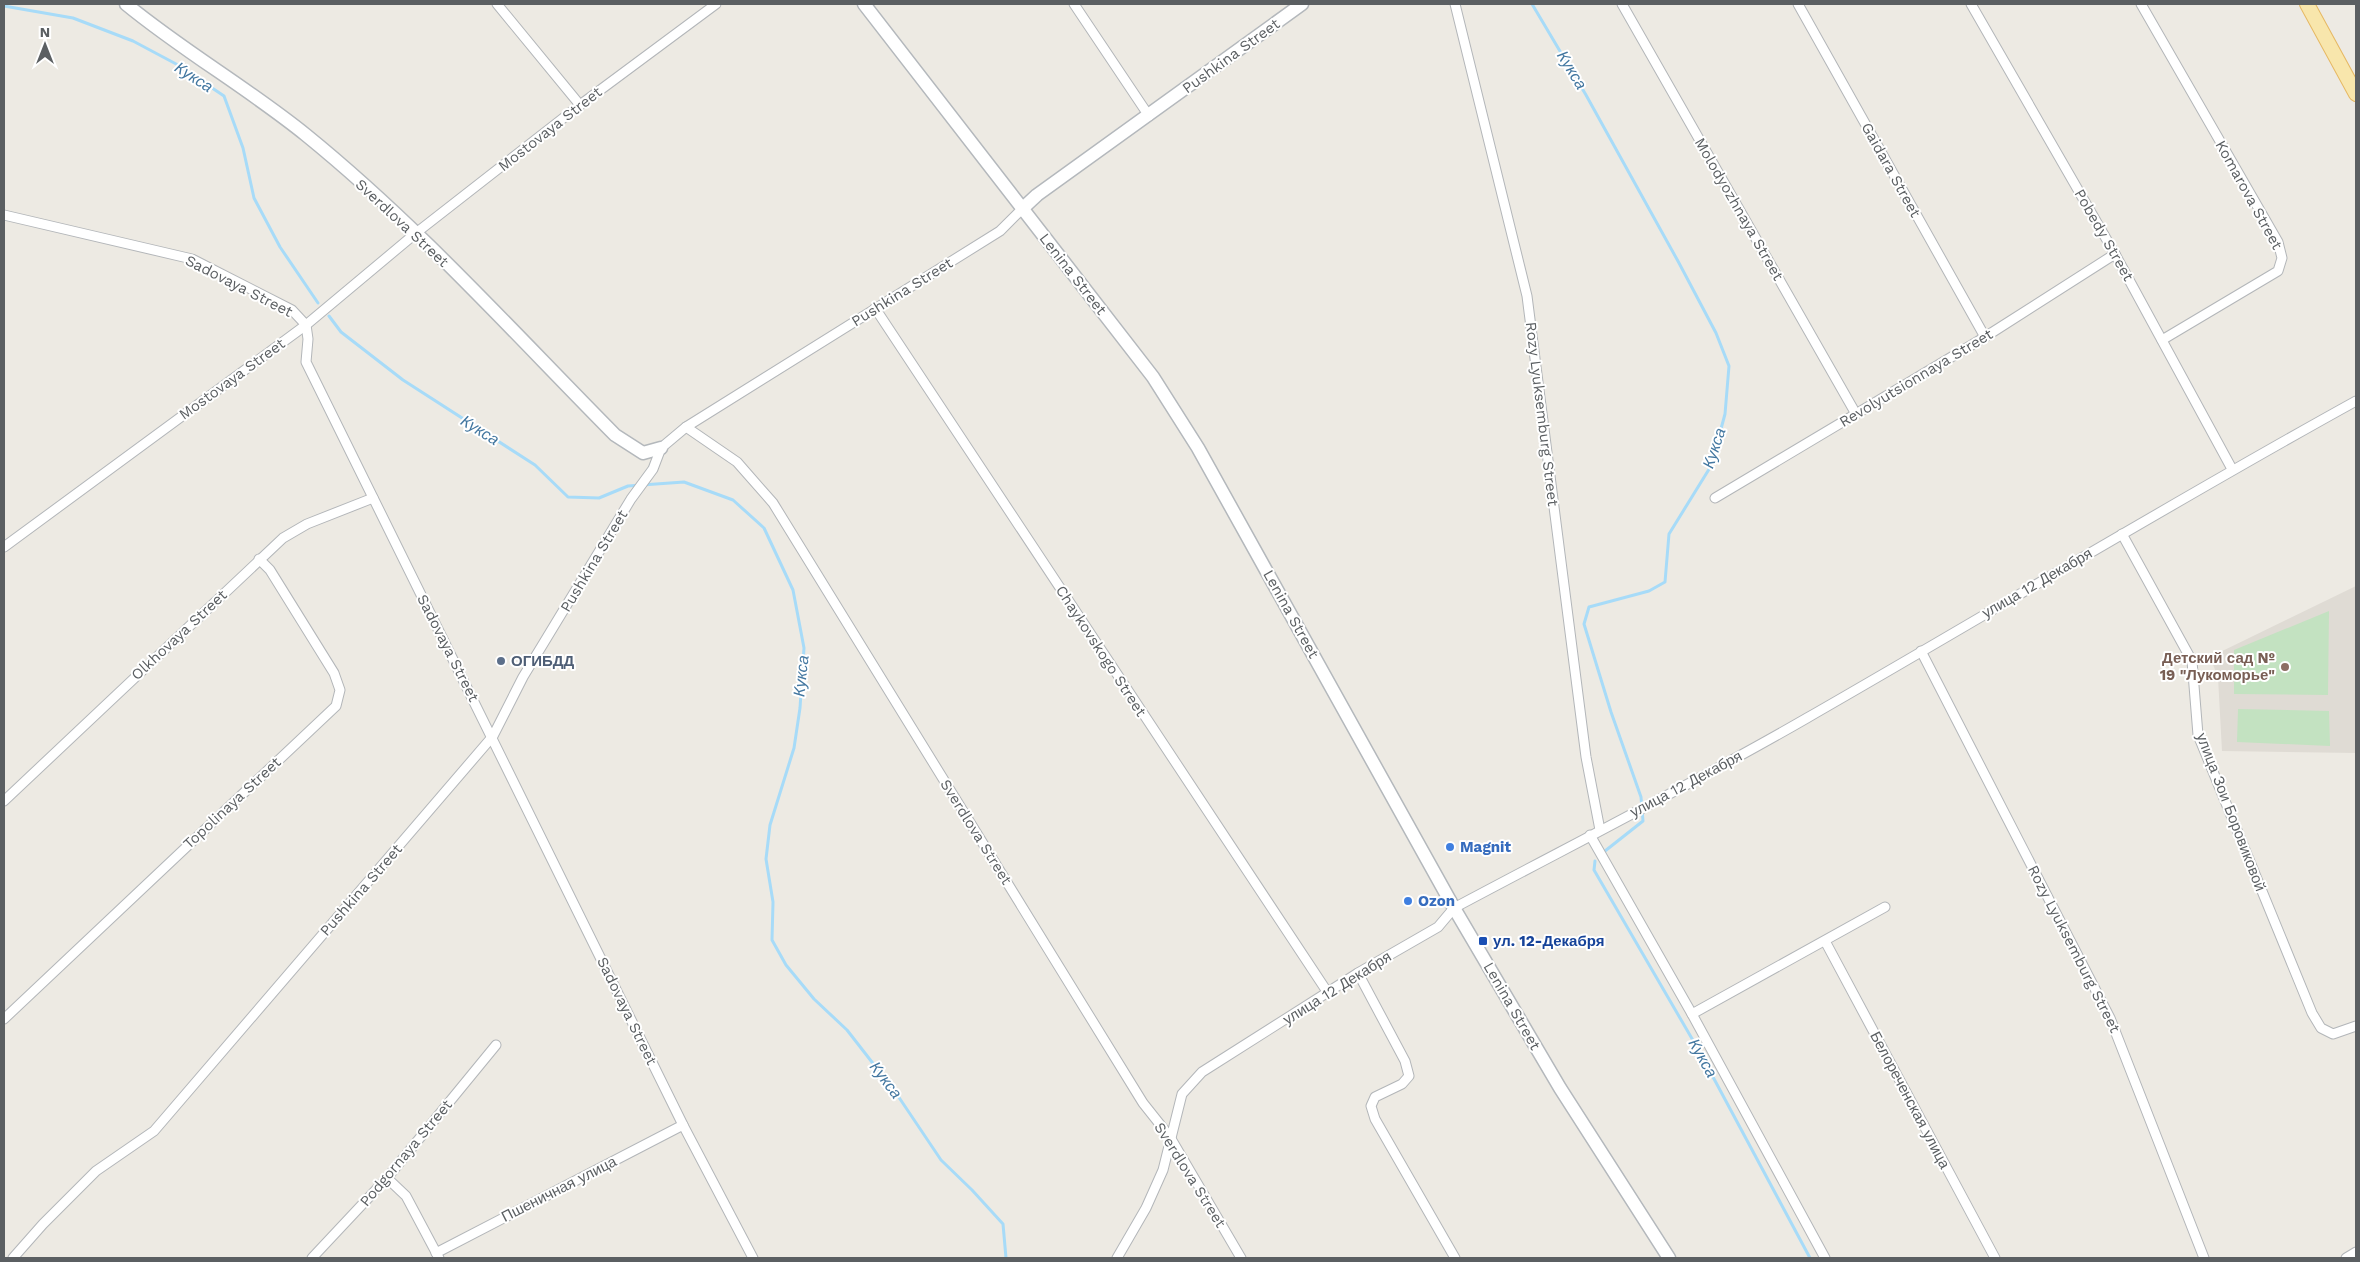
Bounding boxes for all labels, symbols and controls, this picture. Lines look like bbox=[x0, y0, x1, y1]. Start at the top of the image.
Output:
street label: Pushkina Street bbox=[1179, 14, 1284, 97]
north arrow bbox=[20, 20, 70, 70]
text: N bbox=[40, 24, 50, 40]
water label: Кукса bbox=[1553, 47, 1591, 93]
water label: Кукса bbox=[171, 58, 217, 96]
street label: Mostovaya Street bbox=[495, 83, 606, 175]
street label: Gaidara Street bbox=[1858, 119, 1925, 221]
street label: Molodyozhnaya Street bbox=[1691, 134, 1788, 284]
street label: Komarova Street bbox=[2212, 137, 2287, 253]
street label: Sverdlova Street bbox=[352, 175, 453, 271]
street label: Pobedy Street bbox=[2070, 186, 2138, 285]
street label: Lenina Street bbox=[1036, 230, 1111, 319]
street label: Sadovaya Street bbox=[182, 251, 296, 321]
street label: Pushkina Street bbox=[848, 253, 956, 330]
street label: Rozy Lyuksemburg Street bbox=[1522, 321, 1562, 508]
street label: Revolyutsionnaya Street bbox=[1836, 325, 1997, 431]
street label: Mostovaya Street bbox=[176, 334, 289, 423]
water label: Кукса bbox=[457, 411, 503, 449]
water label: Кукса bbox=[1699, 425, 1729, 471]
street label: Pushkina Street bbox=[556, 506, 632, 615]
street label: улица 12 Декабря bbox=[1979, 544, 2095, 622]
street label: Lenina Street bbox=[1259, 567, 1323, 662]
street label: Chaykovskogo Street bbox=[1052, 582, 1150, 720]
street label: Olkhovaya Street bbox=[127, 586, 231, 684]
street label: Sadovaya Street bbox=[413, 591, 483, 705]
place label: Детский сад № 19 "Лукоморье" bbox=[2160, 649, 2276, 684]
place label: ОГИБДД bbox=[511, 652, 574, 670]
water label: Кукса bbox=[789, 654, 813, 698]
marker: ОГИБДД bbox=[495, 655, 507, 667]
marker: Детский сад № 19 "Лукоморье" bbox=[2279, 661, 2291, 673]
street label: улица Зои Боровиковой bbox=[2192, 730, 2270, 894]
street label: улица 12 Декабря bbox=[1627, 747, 1745, 821]
street label: Topolinaya Street bbox=[180, 753, 285, 853]
street label: Sverdlova Street bbox=[936, 776, 1016, 889]
place label: Magnit bbox=[1460, 838, 1511, 856]
street label: Pushkina Street bbox=[316, 840, 406, 940]
marker: Magnit bbox=[1444, 841, 1456, 853]
street label: Rozy Lyuksemburg Street bbox=[2024, 862, 2124, 1036]
place label: Ozon bbox=[1418, 892, 1455, 910]
marker: Ozon bbox=[1402, 895, 1414, 907]
place label: ул. 12-Декабря bbox=[1493, 932, 1604, 950]
marker: ул. 12-Декабря bbox=[1477, 935, 1489, 947]
street label: улица 12 Декабря bbox=[1279, 947, 1395, 1029]
street label: Sadovaya Street bbox=[593, 954, 661, 1069]
street label: Lenina Street bbox=[1480, 959, 1545, 1054]
street label: Белореченская улица bbox=[1866, 1028, 1954, 1172]
water label: Кукса bbox=[1685, 1035, 1721, 1081]
water label: Кукса bbox=[866, 1058, 906, 1102]
street label: Podgornaya Street bbox=[356, 1095, 456, 1210]
street label: Sverdlova Street bbox=[1150, 1119, 1230, 1232]
street label: Пшеничная улица bbox=[498, 1152, 620, 1226]

